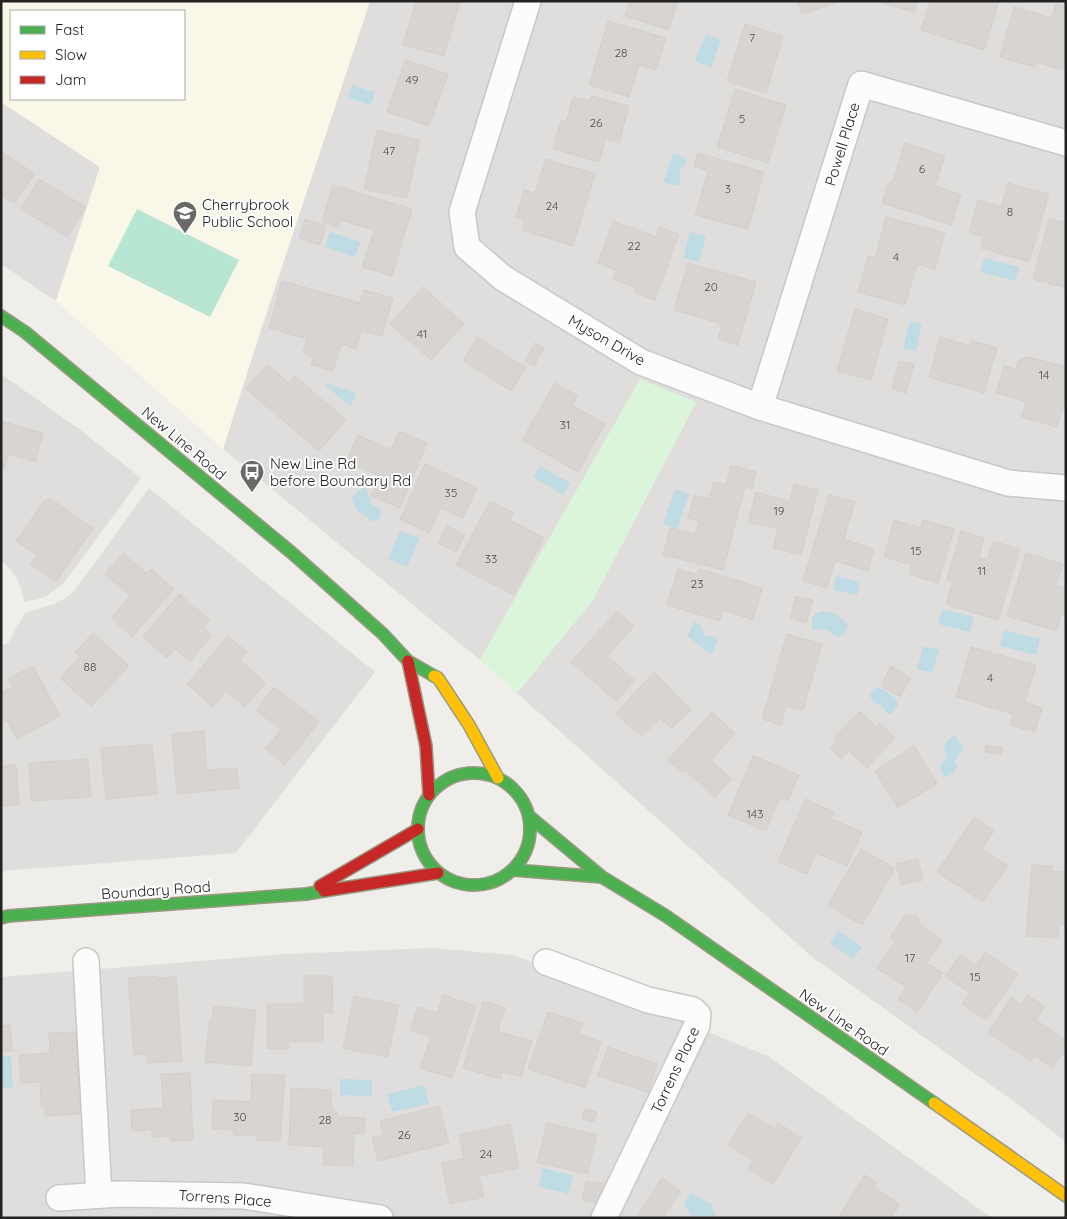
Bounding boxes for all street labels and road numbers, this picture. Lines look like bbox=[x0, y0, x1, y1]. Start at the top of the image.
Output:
street label: Powell Place bbox=[820, 100, 864, 188]
street label: Myson Drive bbox=[565, 310, 649, 370]
street label: New Line Road bbox=[138, 402, 230, 484]
street label: Boundary Road bbox=[101, 877, 211, 903]
street label: New Line Road bbox=[796, 984, 892, 1060]
street label: Torrens Place bbox=[647, 1024, 703, 1116]
street label: Torrens Place bbox=[178, 1185, 272, 1211]

